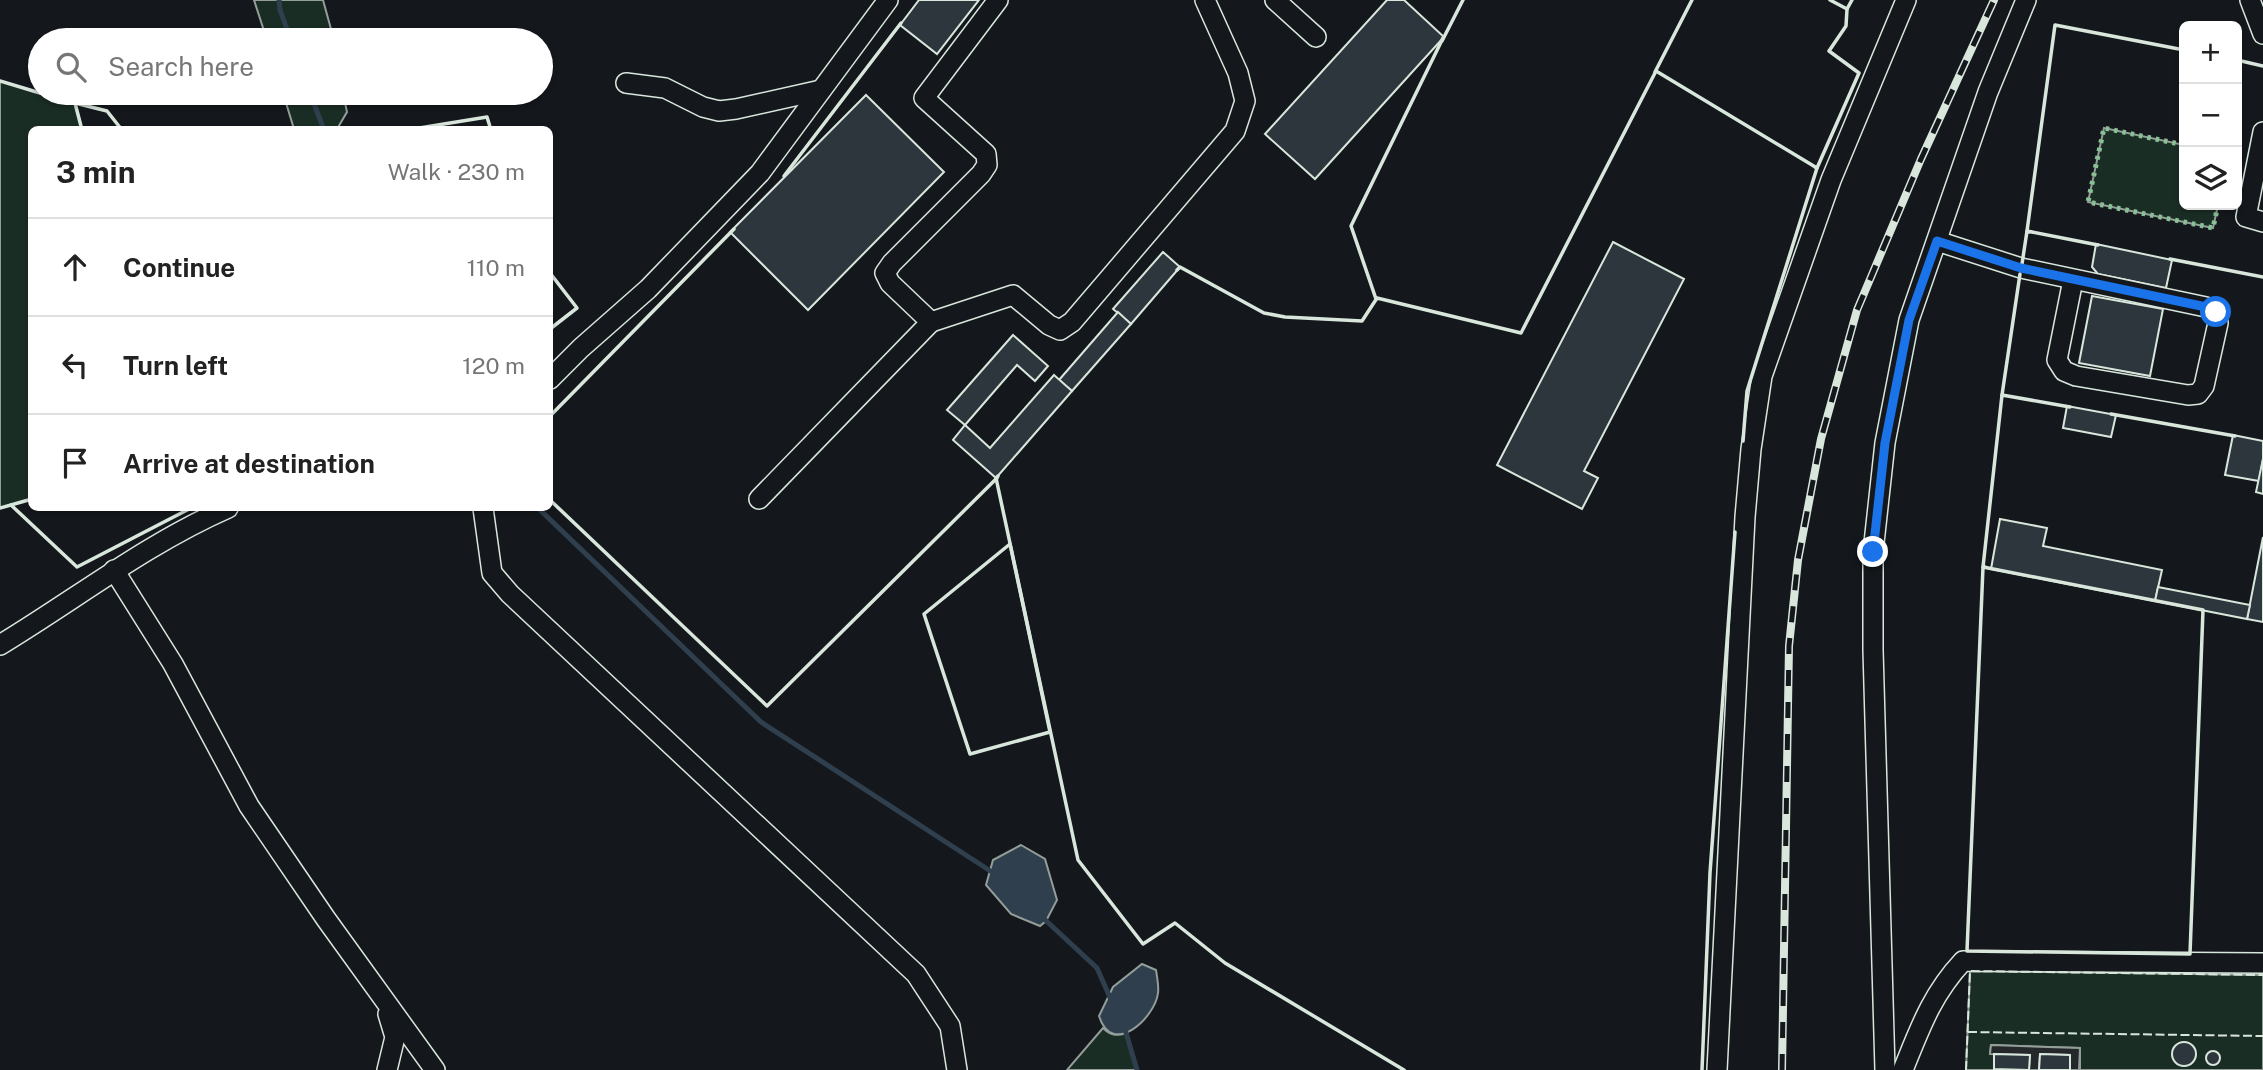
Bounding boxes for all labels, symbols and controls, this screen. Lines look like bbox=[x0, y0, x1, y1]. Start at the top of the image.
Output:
map controls bbox=[2179, 21, 2242, 210]
button: + bbox=[2179, 21, 2242, 84]
search box bbox=[28, 28, 553, 105]
icon: search bbox=[52, 48, 90, 86]
text: Search here bbox=[108, 51, 254, 82]
button: − bbox=[2179, 84, 2242, 147]
button: layers bbox=[2179, 147, 2242, 210]
text: 3 min bbox=[56, 154, 135, 190]
text: Walk · 230 m bbox=[388, 158, 525, 185]
icon: ahead bbox=[56, 248, 94, 286]
text: Continue bbox=[123, 252, 235, 283]
text: 110 m bbox=[467, 254, 525, 281]
route start bbox=[2200, 296, 2231, 327]
icon: left bbox=[56, 346, 94, 384]
text: Turn left bbox=[123, 350, 228, 381]
text: 120 m bbox=[462, 352, 525, 379]
icon: arrive bbox=[56, 444, 94, 482]
text: Arrive at destination bbox=[123, 448, 375, 479]
route end bbox=[1857, 536, 1888, 567]

